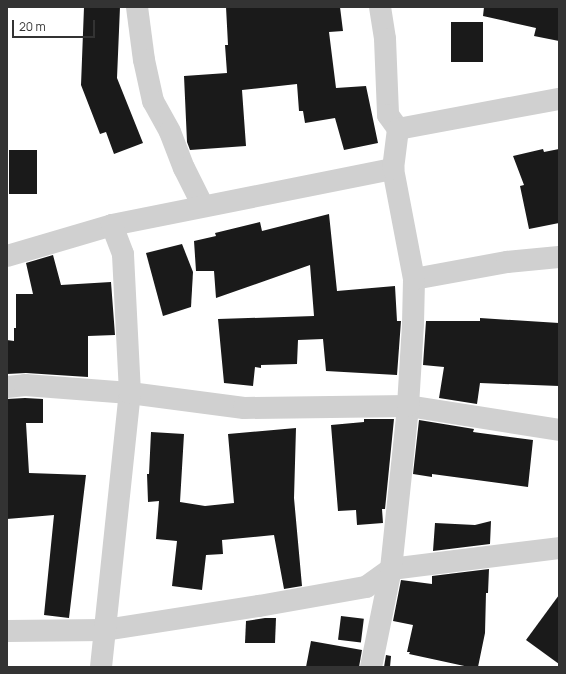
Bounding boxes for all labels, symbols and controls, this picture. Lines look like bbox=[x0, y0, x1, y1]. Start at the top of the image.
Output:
scale bar bbox=[14, 12, 97, 38]
text: 20 m bbox=[19, 18, 46, 35]

